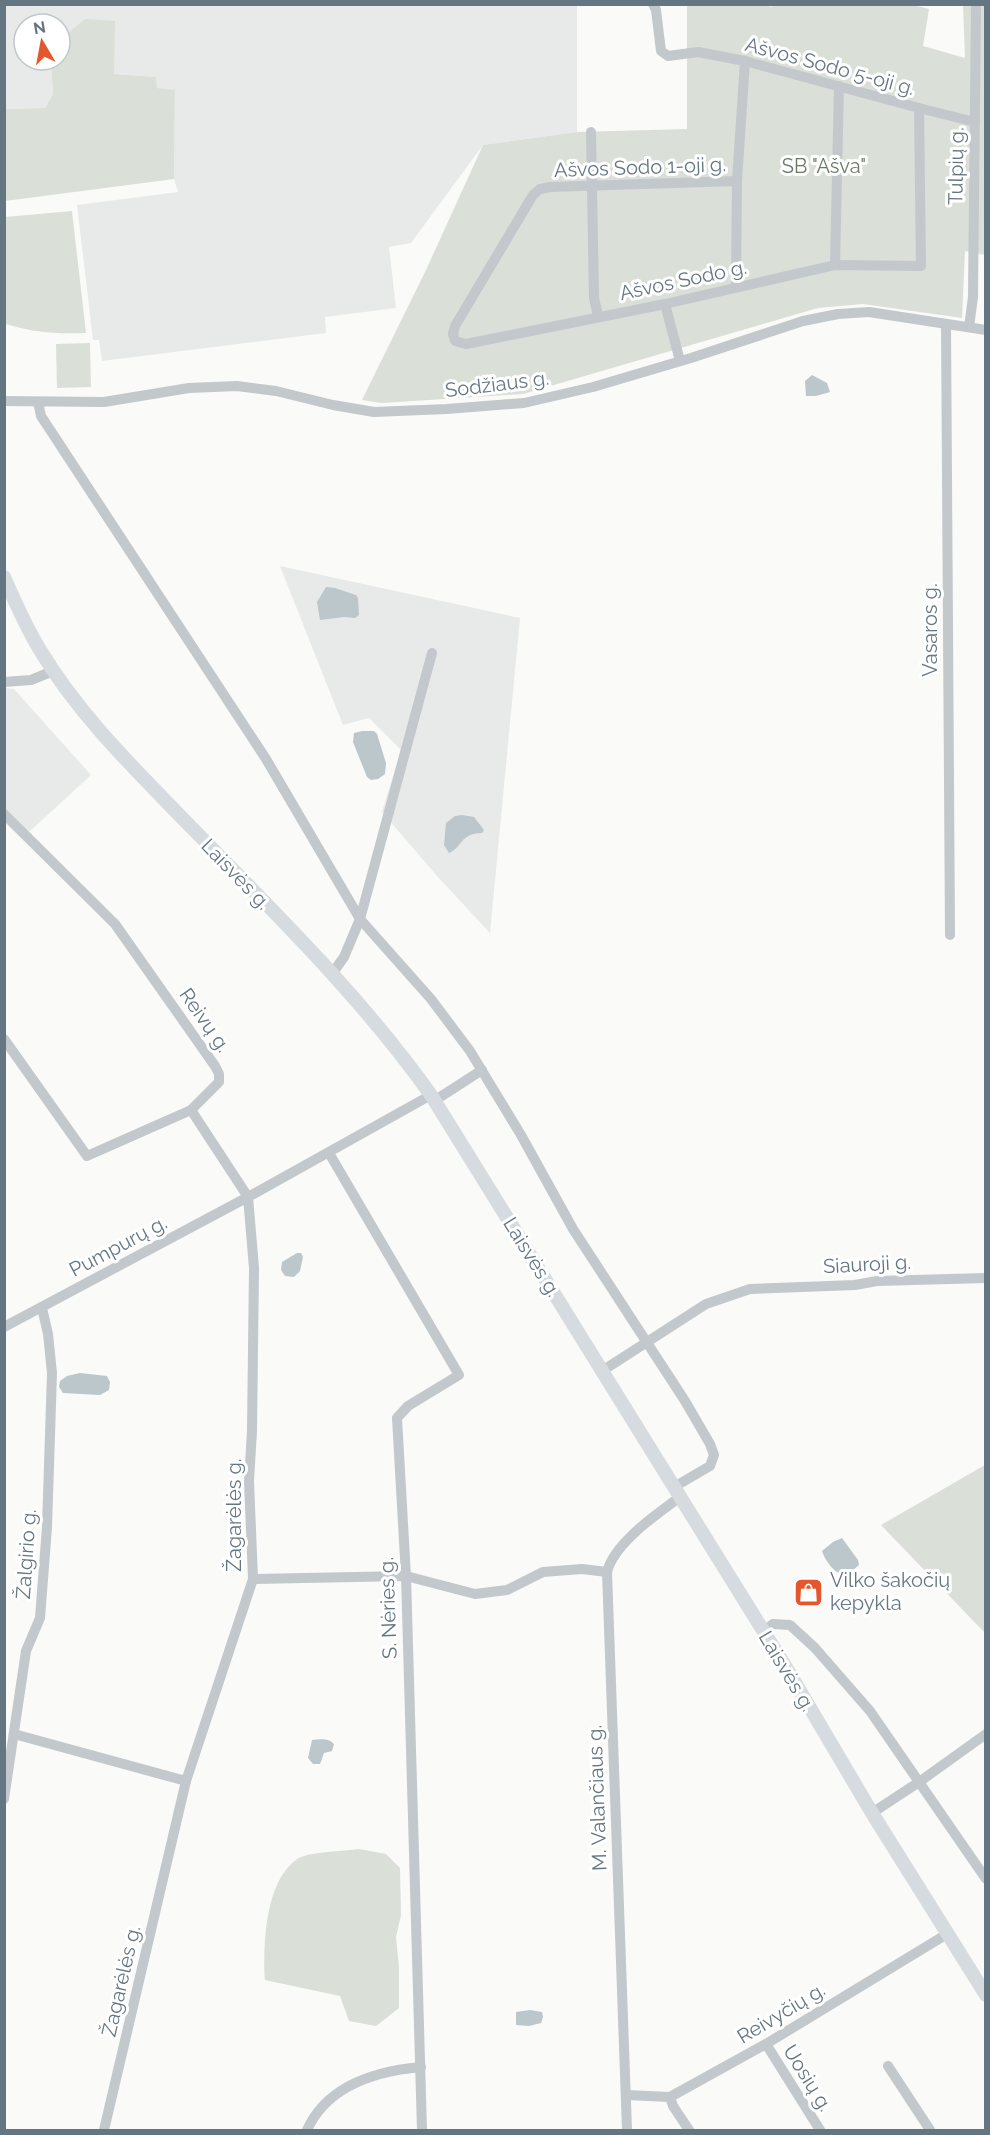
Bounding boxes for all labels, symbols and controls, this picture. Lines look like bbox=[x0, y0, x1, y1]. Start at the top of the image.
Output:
north arrow bbox=[12, 12, 72, 72]
text: N bbox=[32, 17, 47, 38]
street label: Ašvos Sodo 5-oji g. bbox=[743, 32, 917, 100]
street label: Tulpių g. bbox=[943, 127, 969, 205]
street label: Ašvos Sodo 1-oji g. bbox=[554, 152, 726, 182]
park label: SB "Ašva" bbox=[782, 154, 866, 178]
street label: Ašvos Sodo g. bbox=[617, 255, 749, 305]
street label: Sodžiaus g. bbox=[444, 366, 550, 402]
street label: Vasaros g. bbox=[918, 583, 942, 677]
street label: Laisvės g. bbox=[196, 834, 276, 914]
street label: Reivų g. bbox=[174, 983, 236, 1057]
street label: Pumpurų g. bbox=[65, 1210, 171, 1282]
street label: Laisvės g. bbox=[498, 1213, 566, 1301]
street label: Siauroji g. bbox=[822, 1250, 912, 1278]
street label: Žagarėlės g. bbox=[221, 1458, 246, 1572]
street label: Žalgirio g. bbox=[10, 1508, 41, 1600]
street label: S. Nėries g. bbox=[374, 1557, 402, 1659]
place label: Vilko šakočių kepykla bbox=[830, 1568, 950, 1615]
shop icon: Vilko šakočių kepykla bbox=[793, 1576, 825, 1608]
street label: Laisvės g. bbox=[754, 1627, 820, 1715]
street label: M. Valančiaus g. bbox=[582, 1725, 612, 1871]
street label: Žagarėlės g. bbox=[96, 1923, 145, 2039]
street label: Reivyčių g. bbox=[733, 1977, 829, 2049]
street label: Uosių g. bbox=[778, 2040, 838, 2116]

